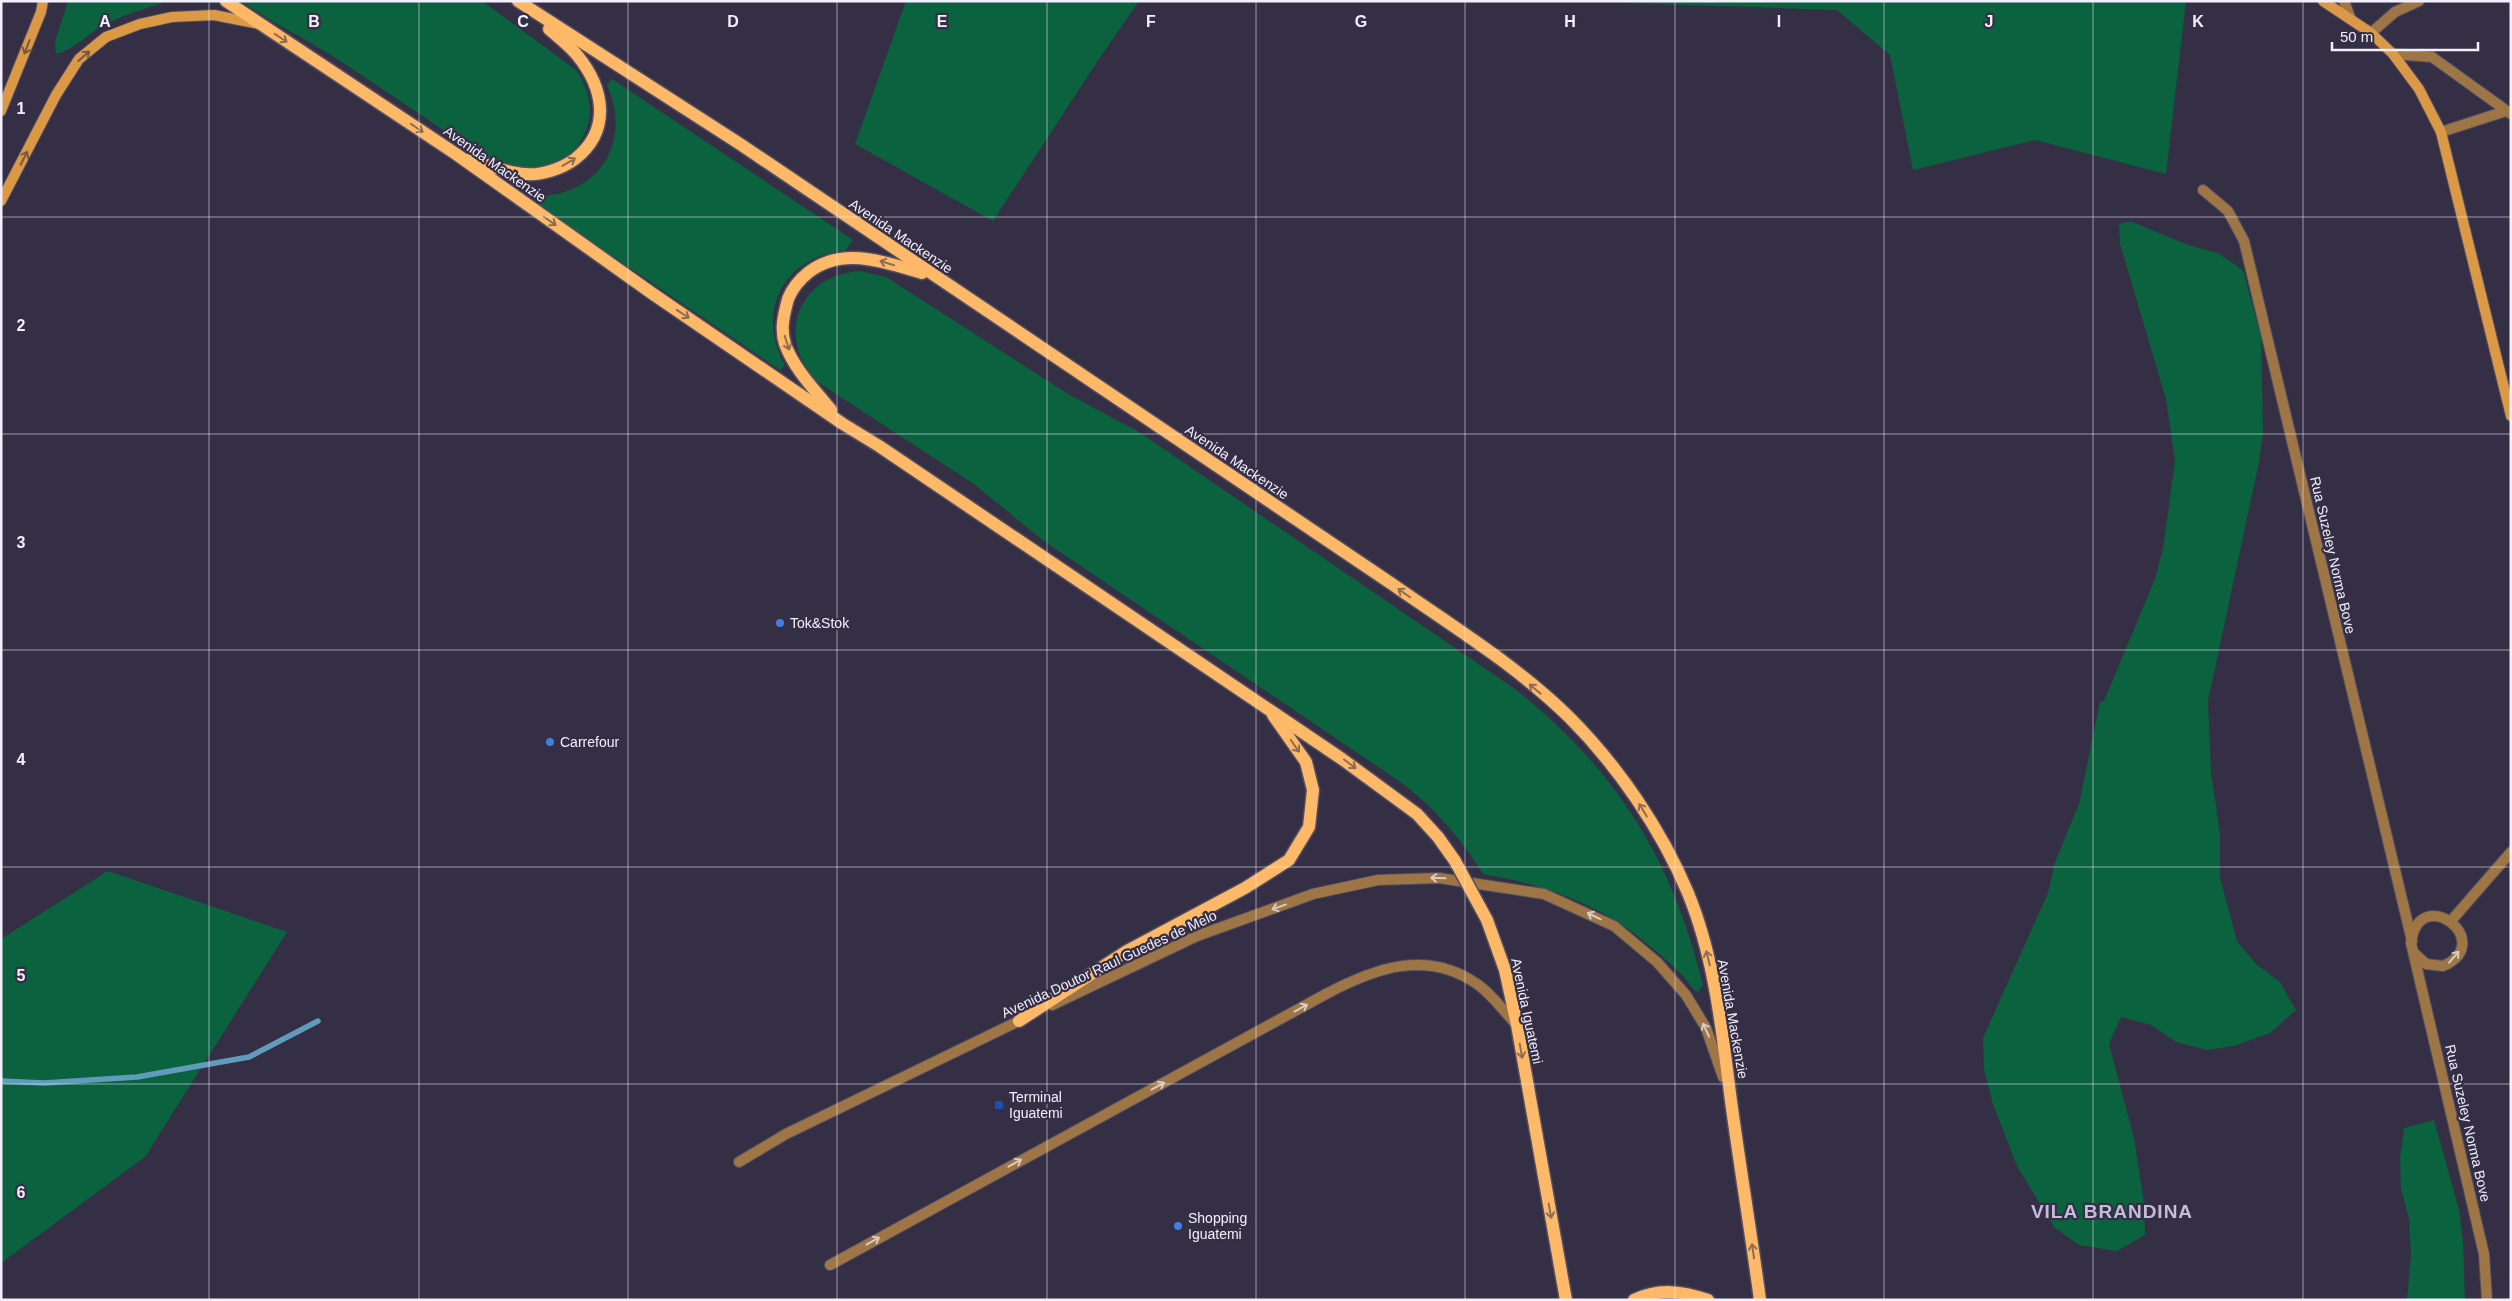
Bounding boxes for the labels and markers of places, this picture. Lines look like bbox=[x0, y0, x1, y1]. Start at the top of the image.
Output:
place label: Tok&Stok bbox=[790, 615, 850, 631]
marker: Tok&Stok bbox=[774, 617, 786, 629]
place label: Carrefour bbox=[560, 734, 619, 750]
marker: Carrefour bbox=[544, 736, 556, 748]
place label: Terminal Iguatemi bbox=[1009, 1089, 1063, 1121]
marker: Terminal Iguatemi bbox=[993, 1099, 1005, 1111]
place label: Shopping Iguatemi bbox=[1188, 1210, 1247, 1242]
marker: Shopping Iguatemi bbox=[1172, 1220, 1184, 1232]

